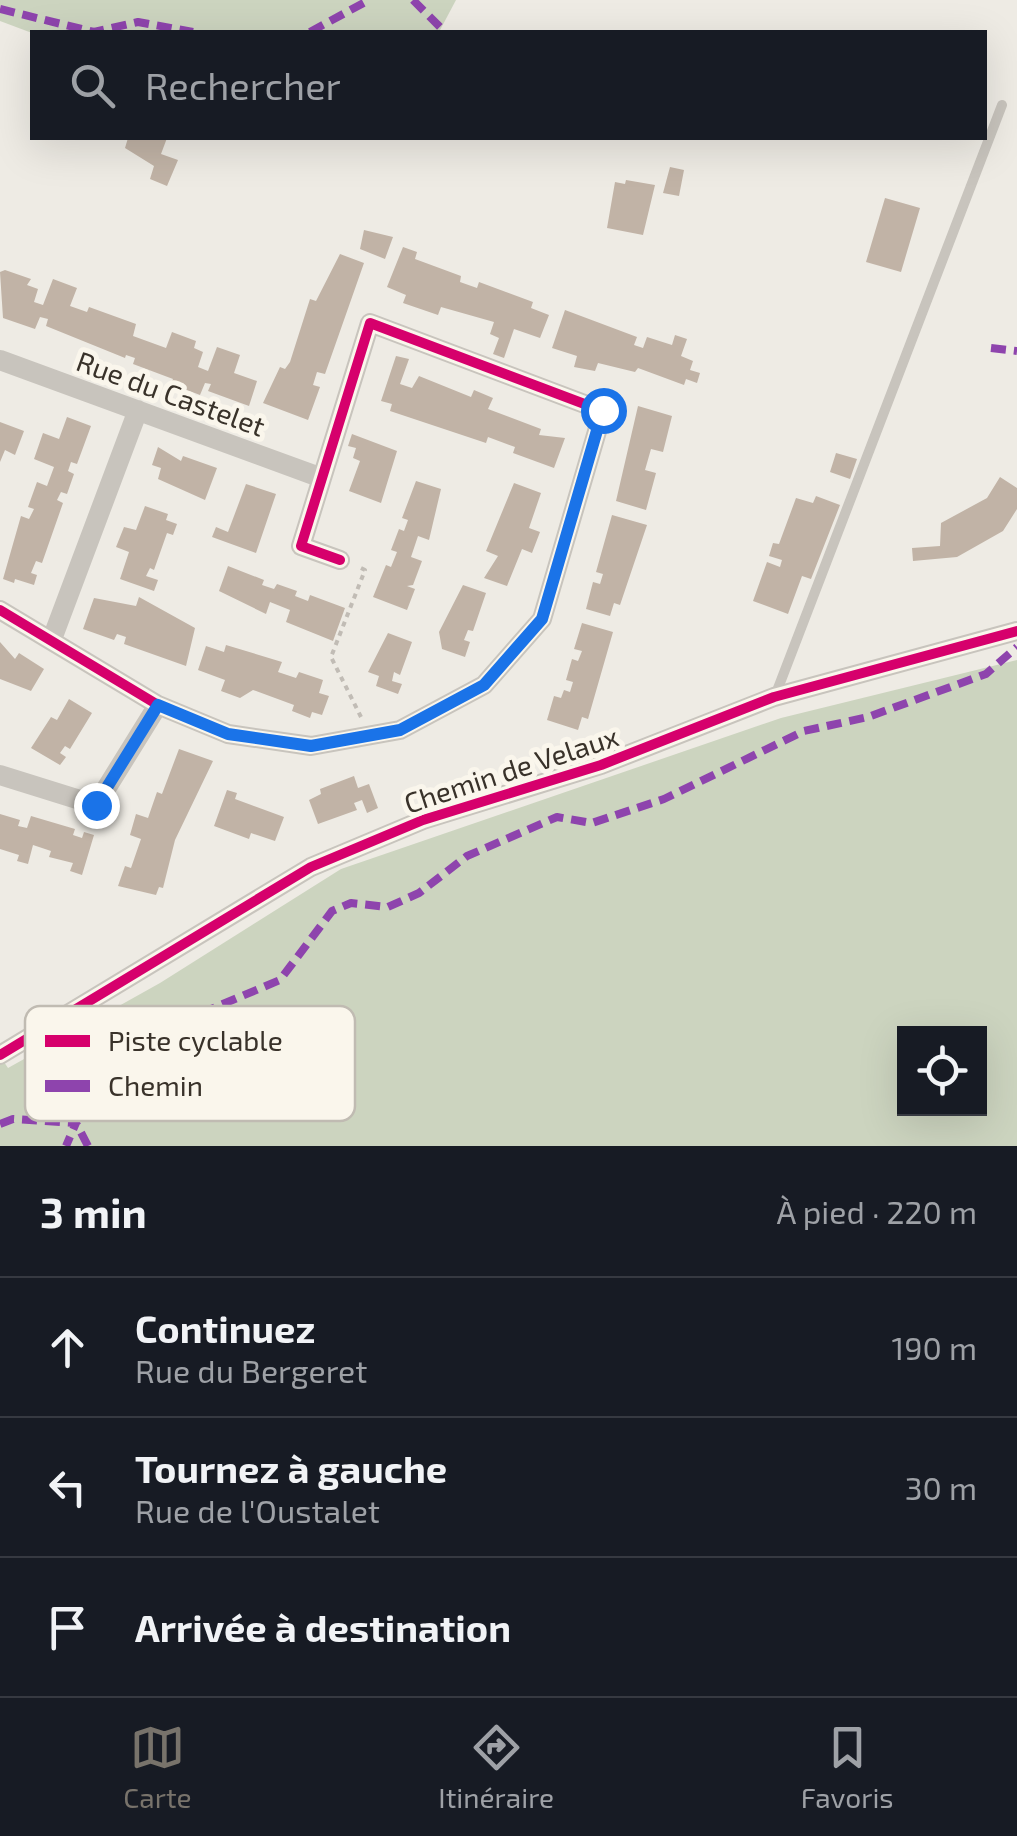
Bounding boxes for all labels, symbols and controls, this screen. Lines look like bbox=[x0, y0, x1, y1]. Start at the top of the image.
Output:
search box bbox=[30, 30, 987, 140]
icon: search bbox=[65, 58, 120, 113]
text: Rechercher bbox=[145, 62, 341, 108]
street label: Rue du Castelet bbox=[72, 343, 270, 443]
route start bbox=[581, 388, 627, 434]
street label: Chemin de Velaux bbox=[400, 718, 623, 820]
route end bbox=[74, 783, 120, 829]
legend bbox=[25, 1006, 355, 1121]
text: Piste cyclable bbox=[108, 1023, 283, 1057]
map controls bbox=[897, 1026, 987, 1116]
button: locate bbox=[897, 1026, 987, 1116]
text: Chemin bbox=[108, 1068, 203, 1102]
text: 3 min bbox=[40, 1186, 147, 1236]
text: À pied · 220 m bbox=[776, 1192, 977, 1230]
text: Continuez bbox=[135, 1305, 315, 1351]
icon: ahead bbox=[40, 1320, 95, 1375]
text: 190 m bbox=[891, 1328, 977, 1366]
text: Rue du Bergeret bbox=[135, 1351, 367, 1389]
text: Tournez à gauche bbox=[135, 1445, 447, 1491]
icon: left bbox=[40, 1460, 95, 1515]
text: 30 m bbox=[905, 1468, 977, 1506]
text: Rue de l'Oustalet bbox=[135, 1491, 380, 1529]
icon: arrive bbox=[40, 1600, 95, 1655]
text: Arrivée à destination bbox=[135, 1604, 511, 1650]
tab: Carte bbox=[123, 1720, 192, 1814]
tab: Itinéraire bbox=[438, 1720, 554, 1814]
tab: Favoris bbox=[801, 1720, 894, 1814]

